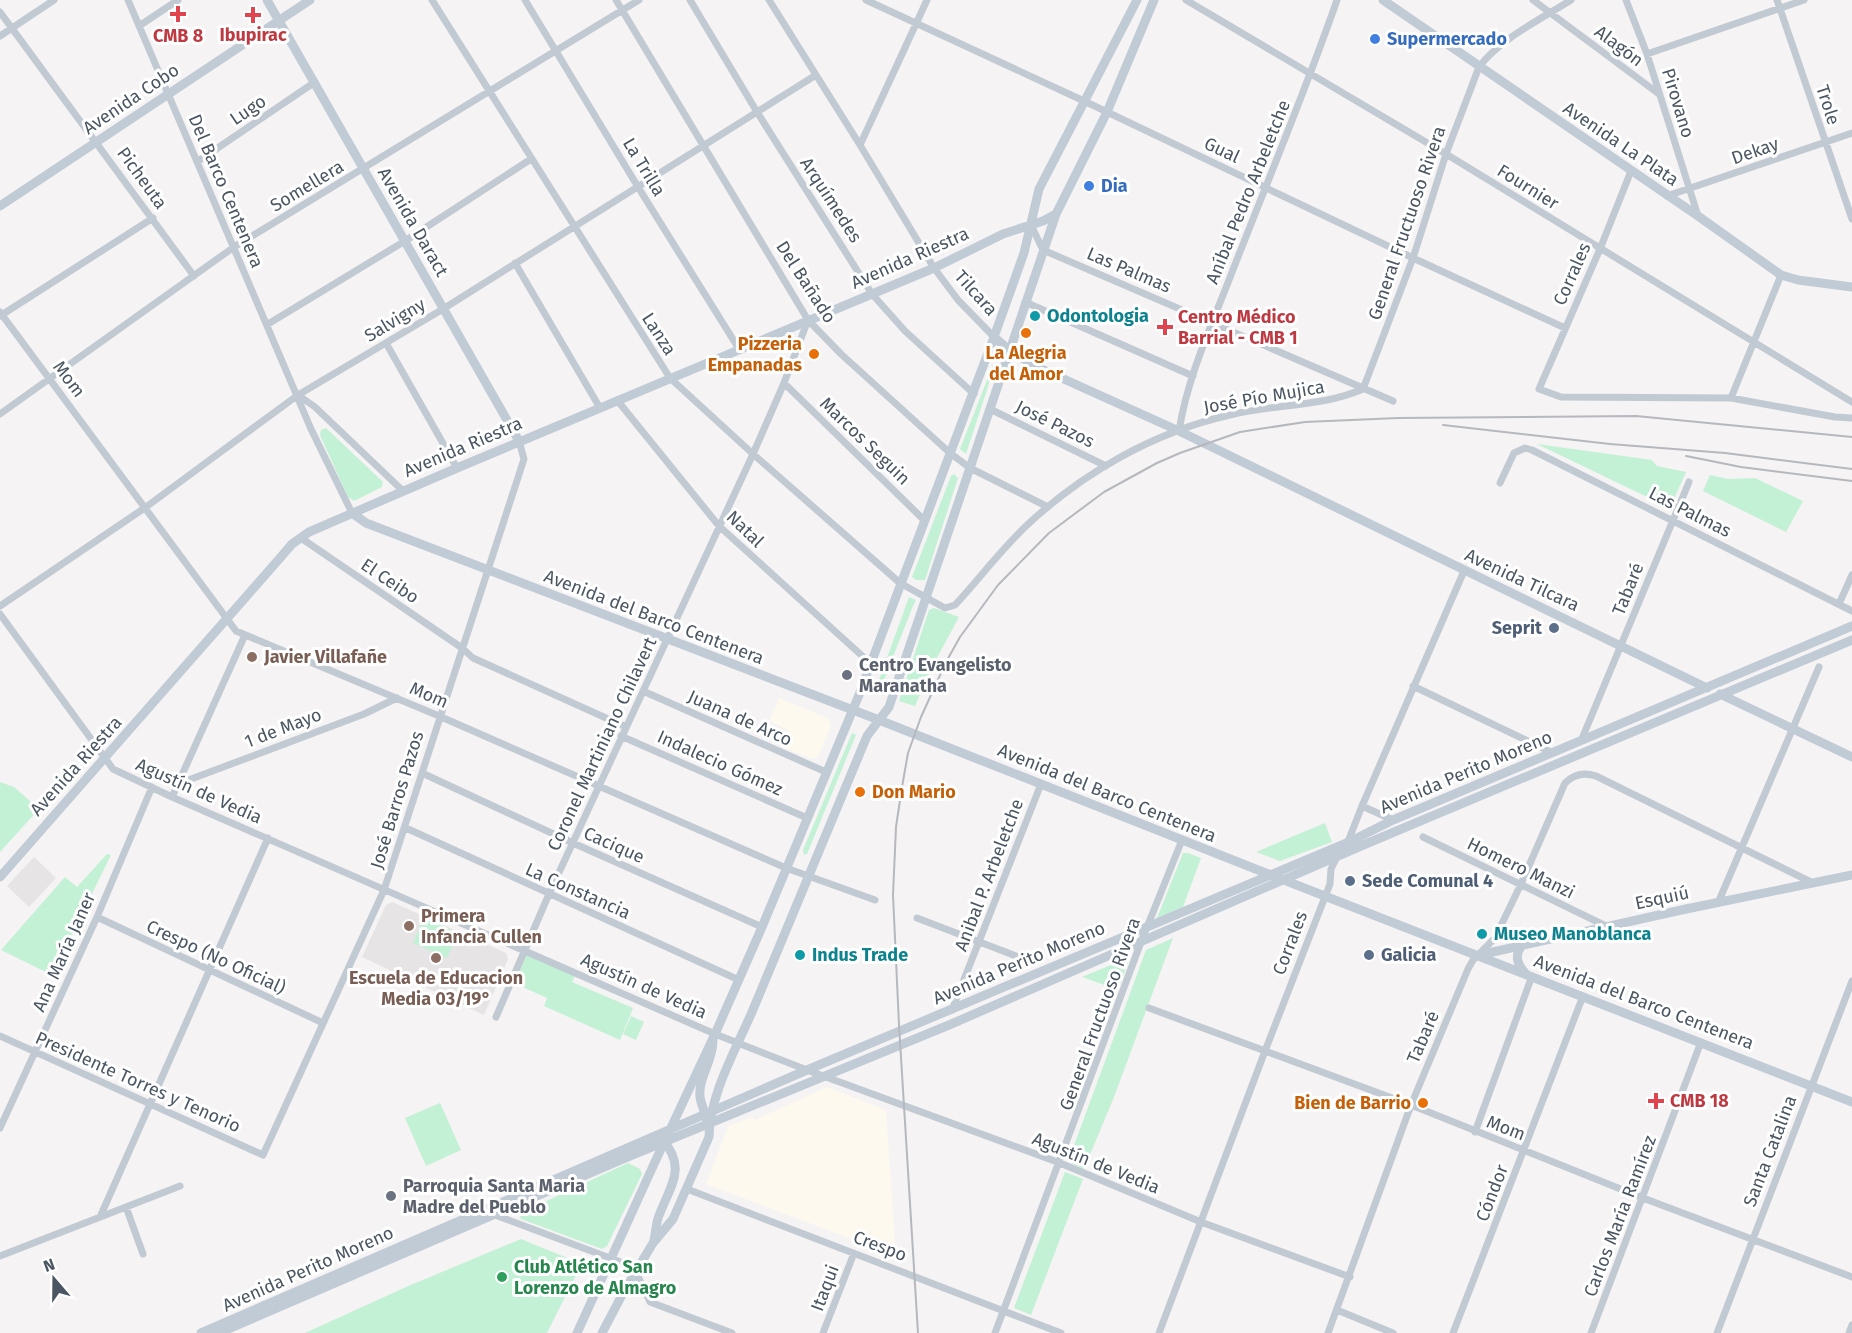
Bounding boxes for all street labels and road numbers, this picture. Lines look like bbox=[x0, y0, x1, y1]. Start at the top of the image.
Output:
street label: Alagón bbox=[1590, 21, 1648, 71]
street label: Avenida Cobo bbox=[79, 59, 183, 139]
street label: Pirovano bbox=[1657, 65, 1699, 141]
street label: Trole bbox=[1811, 82, 1845, 128]
street label: Lugo bbox=[226, 90, 270, 130]
street label: Aníbal Pedro Arbeletche bbox=[1201, 97, 1295, 287]
street label: Avenida La Plata bbox=[1559, 97, 1683, 191]
street label: Del Barco Centenera bbox=[184, 111, 268, 271]
street label: General Fructuoso Rivera bbox=[1363, 123, 1451, 323]
street label: Gual bbox=[1201, 132, 1243, 168]
street label: Dekay bbox=[1728, 133, 1782, 169]
street label: La Trilla bbox=[618, 134, 670, 200]
street label: Picheuta bbox=[112, 143, 172, 213]
street label: Arquímedes bbox=[795, 153, 867, 247]
street label: Somellera bbox=[266, 155, 348, 217]
street label: Fournier bbox=[1493, 160, 1563, 215]
street label: Avenida Daract bbox=[373, 164, 453, 281]
street label: Avenida Riestra bbox=[848, 222, 972, 294]
street label: Del Bañado bbox=[771, 237, 841, 327]
street label: Corrales bbox=[1548, 239, 1596, 309]
street label: Las Palmas bbox=[1084, 242, 1174, 298]
street label: Tilcara bbox=[950, 266, 1002, 320]
street label: Salvigny bbox=[361, 293, 430, 347]
street label: Lanza bbox=[637, 309, 681, 359]
street label: Mom bbox=[48, 356, 90, 402]
street label: José Pío Mujica bbox=[1202, 376, 1326, 418]
street label: Marcos Seguin bbox=[815, 392, 915, 490]
street label: José Pazos bbox=[1012, 396, 1098, 452]
street label: Avenida Riestra bbox=[400, 412, 526, 482]
street label: Las Palmas bbox=[1645, 482, 1735, 542]
street label: Natal bbox=[722, 506, 768, 552]
street label: Avenida Tilcara bbox=[1461, 544, 1583, 616]
street label: El Ceibo bbox=[357, 554, 423, 608]
street label: Tabaré bbox=[1608, 560, 1648, 618]
street label: Avenida del Barco Centenera bbox=[541, 565, 767, 669]
street label: Coronel Martiniano Chilavert bbox=[543, 633, 661, 854]
street label: Mom bbox=[406, 677, 452, 713]
street label: Juana de Arco bbox=[685, 685, 795, 751]
street label: 1 de Mayo bbox=[241, 703, 325, 753]
street label: Avenida Riestra bbox=[25, 712, 127, 820]
street label: Indalecio Gómez bbox=[654, 725, 786, 801]
street label: Avenida Perito Moreno bbox=[1377, 726, 1555, 818]
street label: José Barros Pazos bbox=[366, 729, 428, 871]
street label: Avenida del Barco Centenera bbox=[995, 739, 1219, 847]
street label: Agustín de Vedia bbox=[133, 753, 265, 829]
street label: Anibal P. Arbeletche bbox=[950, 796, 1028, 954]
street label: Cacique bbox=[580, 822, 648, 868]
street label: Homero Manzi bbox=[1464, 832, 1578, 904]
street label: La Constancia bbox=[522, 858, 634, 924]
street label: Esquiú bbox=[1633, 882, 1691, 914]
street label: Ana María Janer bbox=[28, 889, 100, 1015]
street label: Corrales bbox=[1268, 908, 1312, 978]
street label: Crespo (No Oficial) bbox=[143, 915, 289, 999]
street label: General Fructuoso Rivera bbox=[1055, 915, 1145, 1113]
street label: Avenida Perito Moreno bbox=[930, 917, 1108, 1009]
street label: Agustín de Vedia bbox=[578, 948, 710, 1024]
street label: Avenida del Barco Centenera bbox=[1531, 950, 1757, 1054]
street label: Tabaré bbox=[1402, 1008, 1444, 1066]
street label: Presidente Torres y Tenorio bbox=[32, 1027, 244, 1137]
street label: Santa Catalina bbox=[1739, 1092, 1801, 1210]
street label: Mom bbox=[1483, 1111, 1529, 1145]
street label: Agustín de Vedia bbox=[1029, 1127, 1163, 1199]
street label: Carlos María Ramírez bbox=[1579, 1132, 1661, 1300]
street label: Cóndor bbox=[1471, 1161, 1513, 1224]
street label: Avenida Perito Moreno bbox=[219, 1221, 397, 1317]
street label: Crespo bbox=[850, 1226, 910, 1266]
street label: Itaqui bbox=[806, 1262, 844, 1314]

